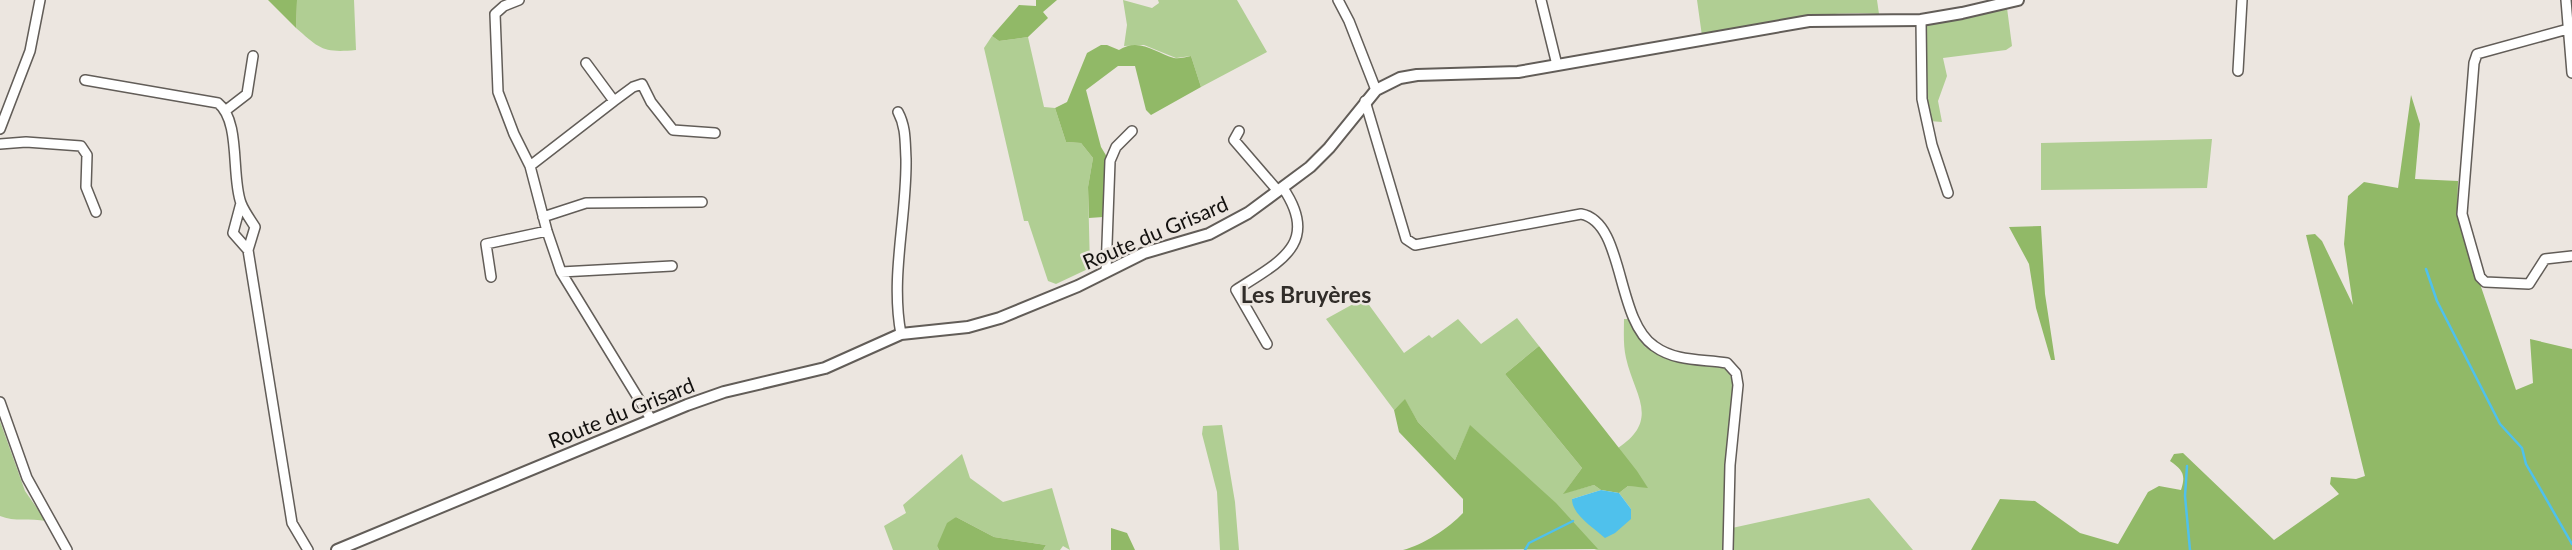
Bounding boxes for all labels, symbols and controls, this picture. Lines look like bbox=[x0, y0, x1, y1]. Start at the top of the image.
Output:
street label: Route du Grisard bbox=[1079, 190, 1231, 274]
district label: Les Bruyères bbox=[1241, 280, 1371, 308]
street label: Route du Grisard bbox=[544, 371, 698, 453]

